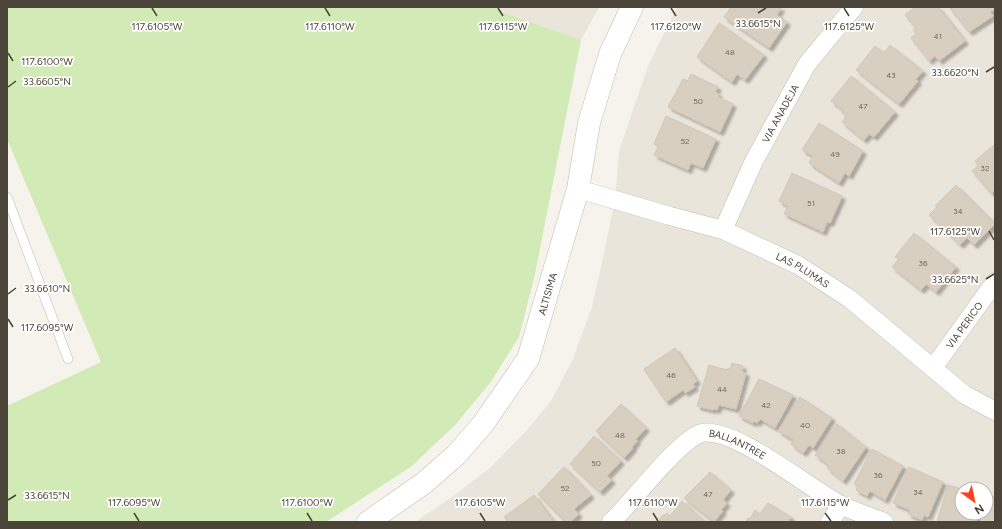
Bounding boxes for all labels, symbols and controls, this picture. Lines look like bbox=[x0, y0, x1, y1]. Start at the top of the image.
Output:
text: 33.6615°N bbox=[735, 17, 781, 30]
text: 117.6105°W bbox=[132, 20, 183, 33]
text: 117.6110°W bbox=[305, 20, 355, 33]
text: 117.6115°W bbox=[479, 20, 528, 33]
text: 117.6120°W bbox=[651, 20, 702, 33]
text: 117.6125°W bbox=[824, 20, 874, 33]
house number: 41 bbox=[934, 31, 942, 41]
house number: 48 bbox=[725, 47, 735, 57]
text: 117.6100°W bbox=[21, 55, 73, 68]
text: 33.6620°N bbox=[931, 66, 979, 79]
house number: 43 bbox=[886, 70, 896, 80]
text: 33.6605°N bbox=[23, 75, 71, 88]
street label: VIA ANADEJA bbox=[759, 82, 802, 145]
house number: 50 bbox=[693, 96, 703, 106]
house number: 47 bbox=[858, 101, 868, 111]
house number: 52 bbox=[680, 136, 690, 146]
house number: 49 bbox=[830, 149, 840, 159]
house number: 32 bbox=[981, 163, 989, 173]
house number: 51 bbox=[807, 198, 815, 208]
house number: 34 bbox=[953, 206, 963, 216]
text: 117.6125°W bbox=[930, 225, 980, 238]
street label: LAS PLUMAS bbox=[774, 250, 832, 291]
house number: 36 bbox=[919, 258, 928, 268]
street label: ALTISIMA bbox=[535, 271, 560, 317]
text: 33.6625°N bbox=[931, 273, 979, 286]
text: 33.6610°N bbox=[24, 282, 70, 295]
street label: VIA PERICO bbox=[943, 299, 986, 351]
text: 117.6095°W bbox=[21, 321, 74, 334]
house number: 46 bbox=[666, 370, 676, 380]
house number: 44 bbox=[717, 384, 727, 394]
house number: 42 bbox=[761, 400, 771, 410]
house number: 40 bbox=[800, 420, 810, 430]
street label: BALLANTREE bbox=[708, 427, 768, 462]
house number: 48 bbox=[615, 430, 625, 440]
house number: 38 bbox=[836, 446, 846, 456]
house number: 50 bbox=[591, 458, 601, 468]
house number: 36 bbox=[874, 470, 883, 480]
north arrow bbox=[954, 481, 994, 521]
house number: 52 bbox=[560, 483, 570, 493]
house number: 34 bbox=[913, 487, 923, 497]
text: 33.6615°N bbox=[24, 489, 70, 502]
house number: 47 bbox=[703, 489, 713, 499]
text: 117.6095°W bbox=[108, 496, 161, 509]
text: 117.6100°W bbox=[281, 496, 333, 509]
text: 117.6105°W bbox=[455, 496, 506, 509]
text: 117.6110°W bbox=[628, 496, 678, 509]
text: 117.6115°W bbox=[801, 496, 850, 509]
text: N bbox=[972, 501, 986, 517]

